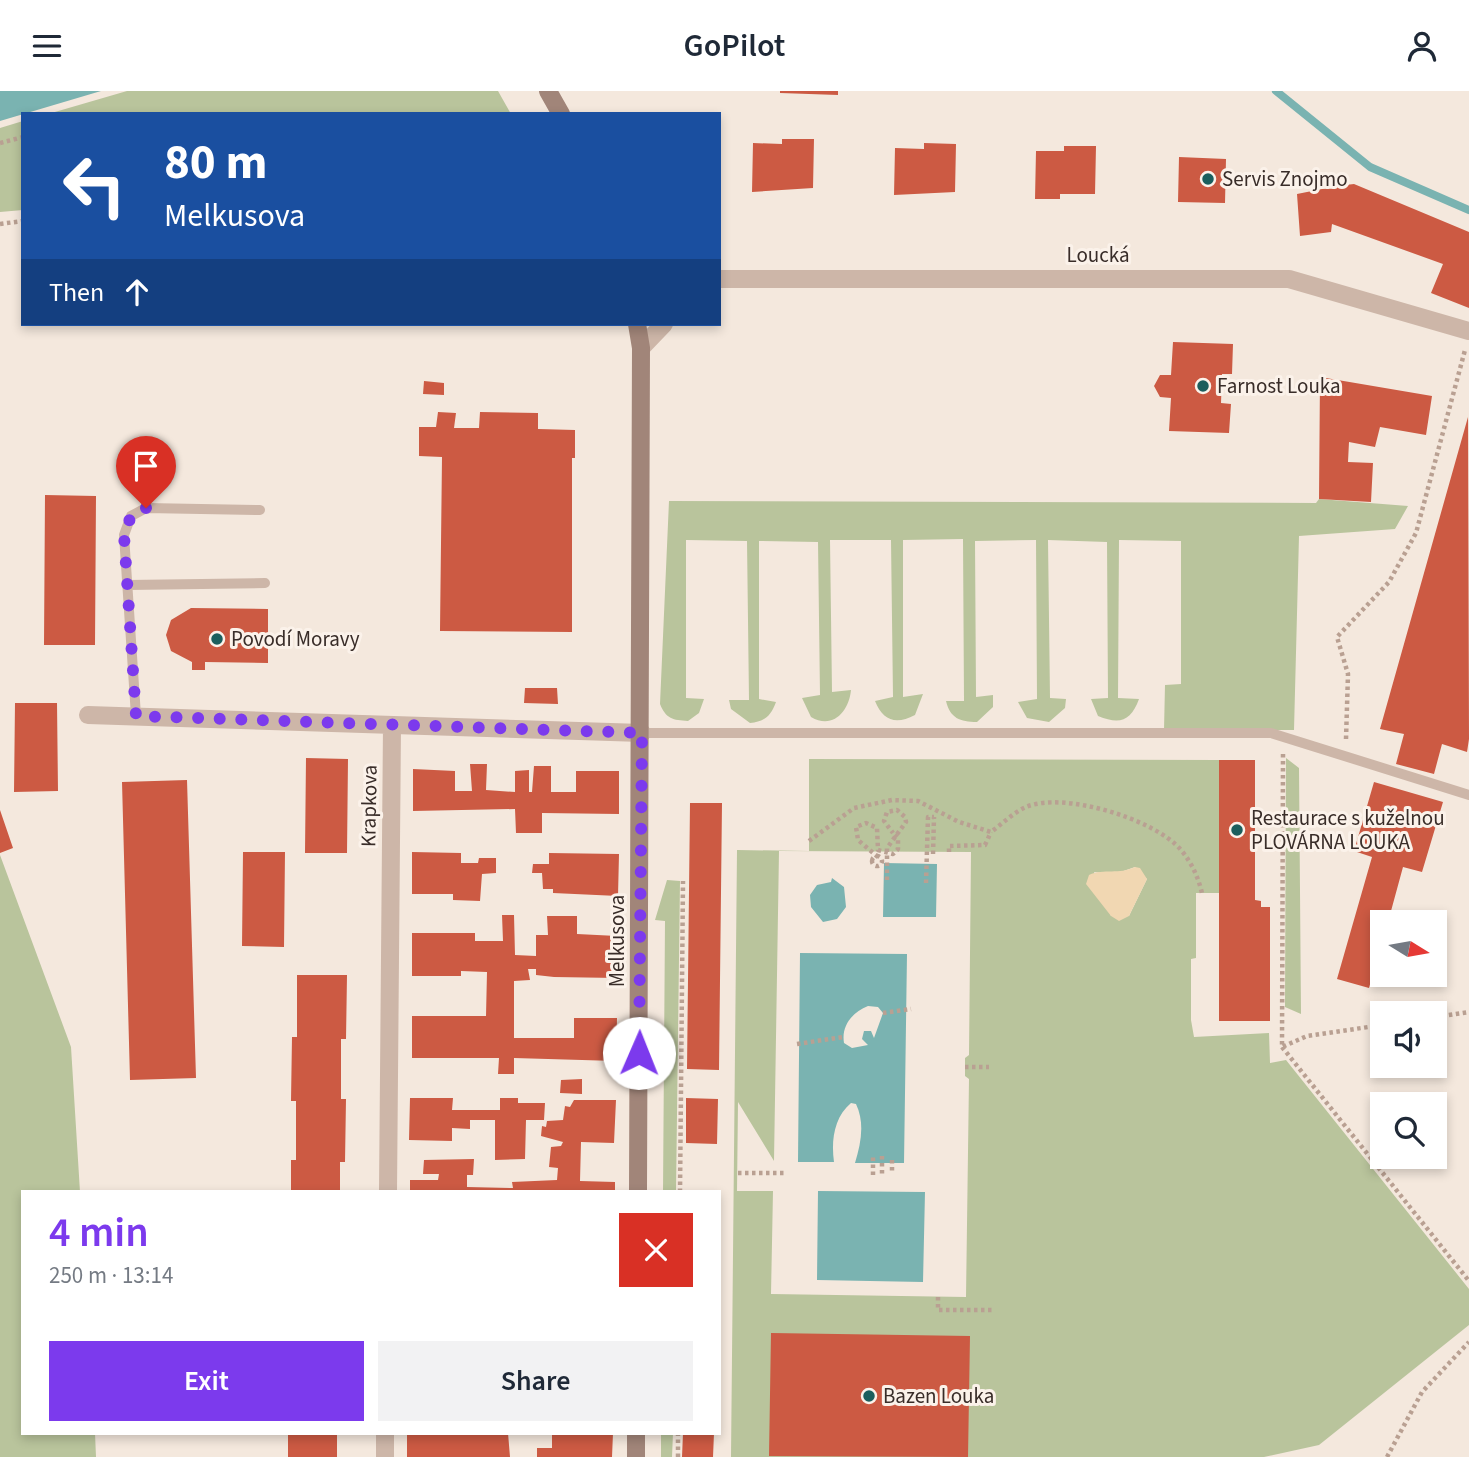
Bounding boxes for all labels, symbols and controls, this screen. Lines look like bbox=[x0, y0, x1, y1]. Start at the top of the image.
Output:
text: GoPilot bbox=[684, 23, 785, 69]
icon: menu bbox=[28, 27, 66, 65]
icon: person bbox=[1403, 27, 1441, 65]
text: 80 m bbox=[164, 128, 268, 198]
icon: left bbox=[49, 140, 140, 231]
place label: Servis Znojmo bbox=[1222, 164, 1348, 194]
marker: Servis Znojmo bbox=[1200, 171, 1216, 187]
text: Melkusova bbox=[164, 193, 305, 239]
street label: Loucká bbox=[1066, 240, 1130, 270]
icon: ahead bbox=[118, 273, 156, 311]
text: Then bbox=[49, 274, 104, 311]
place label: Farnost Louka bbox=[1217, 371, 1341, 401]
marker: Farnost Louka bbox=[1195, 378, 1211, 394]
pin bbox=[116, 436, 176, 508]
icon: arrive bbox=[127, 447, 165, 485]
place label: Povodí Moravy bbox=[231, 624, 360, 654]
marker: Povodí Moravy bbox=[209, 631, 225, 647]
street label: Krapkova bbox=[353, 765, 385, 847]
place label: Restaurace s kuželnou PLOVÁRNA LOUKA bbox=[1251, 803, 1445, 857]
marker: Restaurace s kuželnou PLOVÁRNA LOUKA bbox=[1229, 822, 1245, 838]
street label: Melkusova bbox=[602, 895, 632, 987]
north arrow bbox=[1370, 910, 1447, 987]
map controls bbox=[1370, 910, 1447, 1169]
button: sound bbox=[1370, 1001, 1447, 1078]
position arrow bbox=[602, 1016, 676, 1090]
button: search bbox=[1370, 1092, 1447, 1169]
text: 4 min bbox=[49, 1203, 149, 1263]
button: close bbox=[619, 1213, 693, 1287]
text: 250 m · 13:14 bbox=[49, 1259, 173, 1292]
button: Exit bbox=[49, 1341, 364, 1421]
button: Share bbox=[378, 1341, 693, 1421]
place label: Bazen Louka bbox=[883, 1381, 994, 1411]
marker: Bazen Louka bbox=[861, 1388, 877, 1404]

